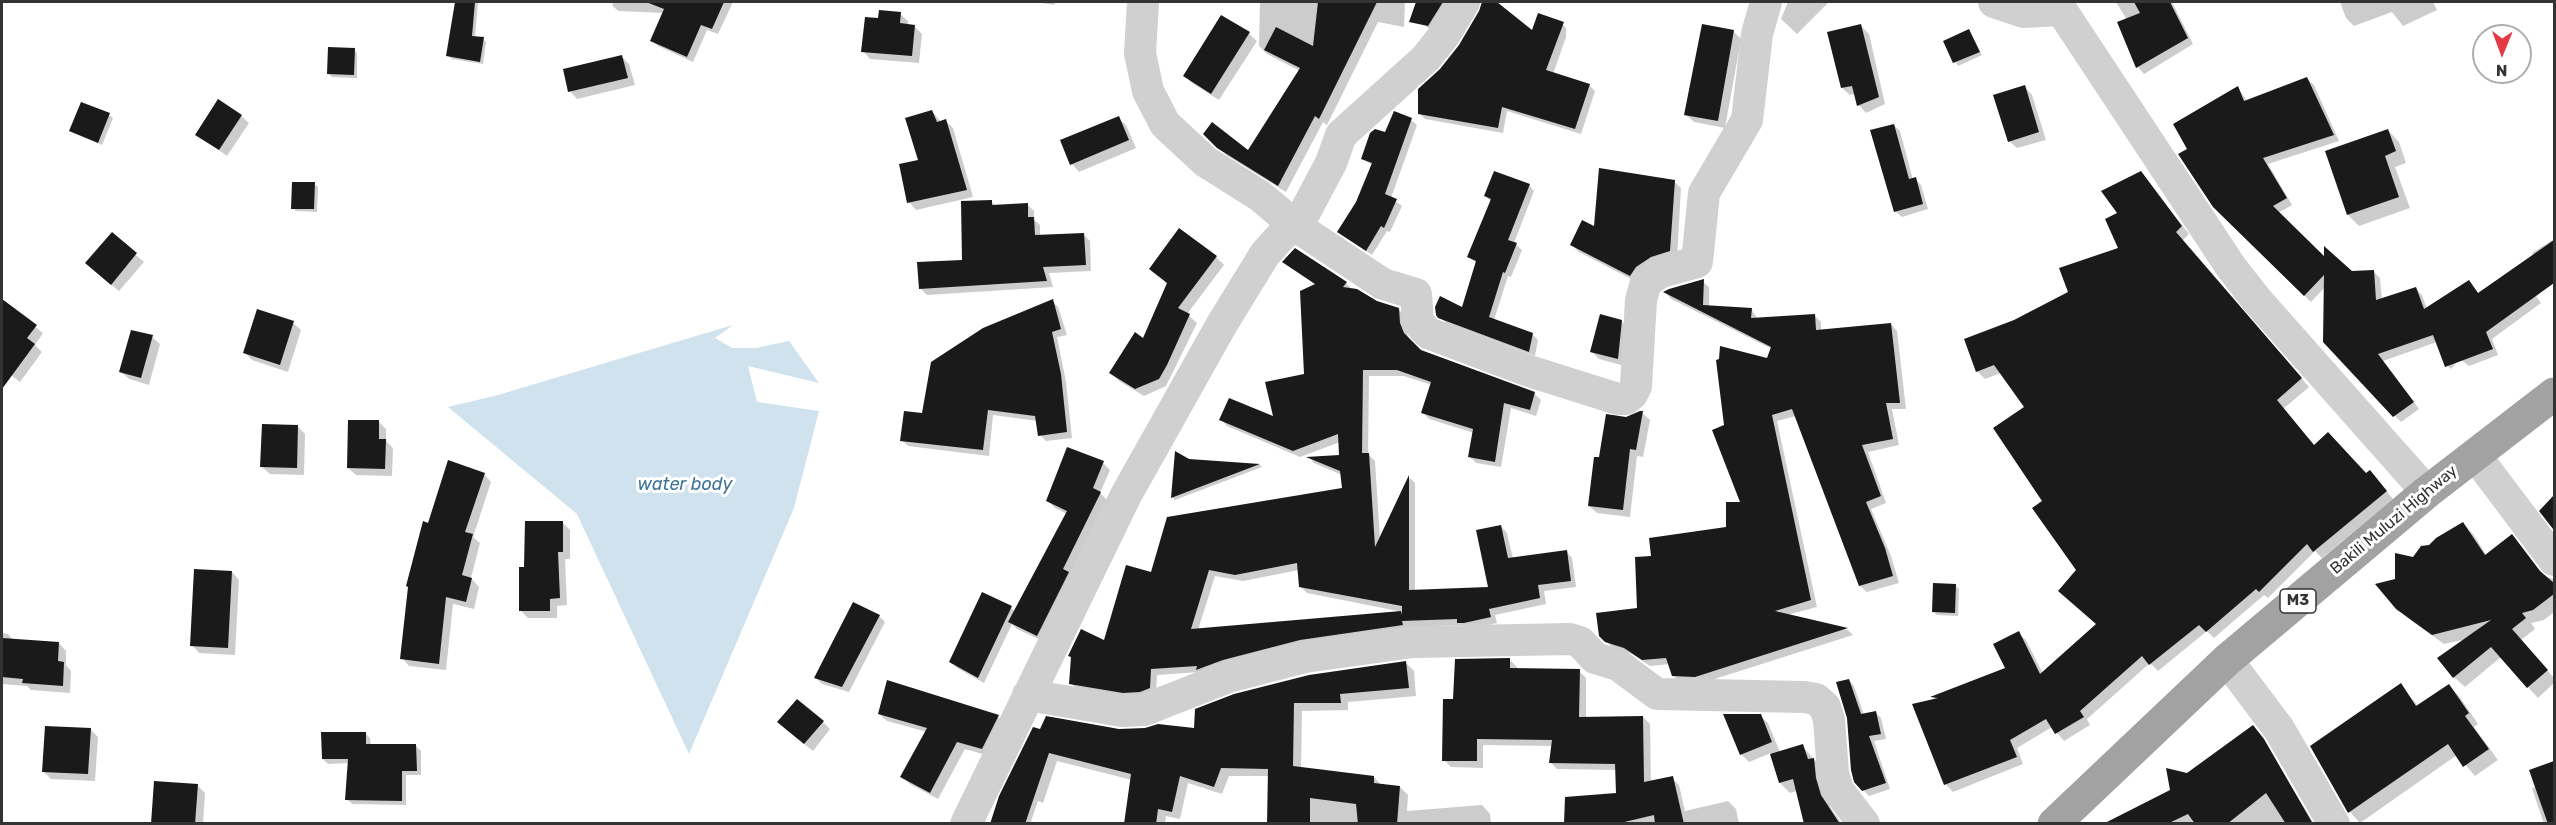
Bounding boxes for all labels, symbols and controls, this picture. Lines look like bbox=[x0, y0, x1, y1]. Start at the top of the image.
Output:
north arrow bbox=[2472, 24, 2532, 84]
text: N bbox=[2496, 61, 2508, 80]
street label: Bakili Muluzi Highway bbox=[2327, 461, 2461, 579]
water label: water body bbox=[637, 474, 733, 496]
road number: M3 bbox=[2280, 589, 2316, 613]

